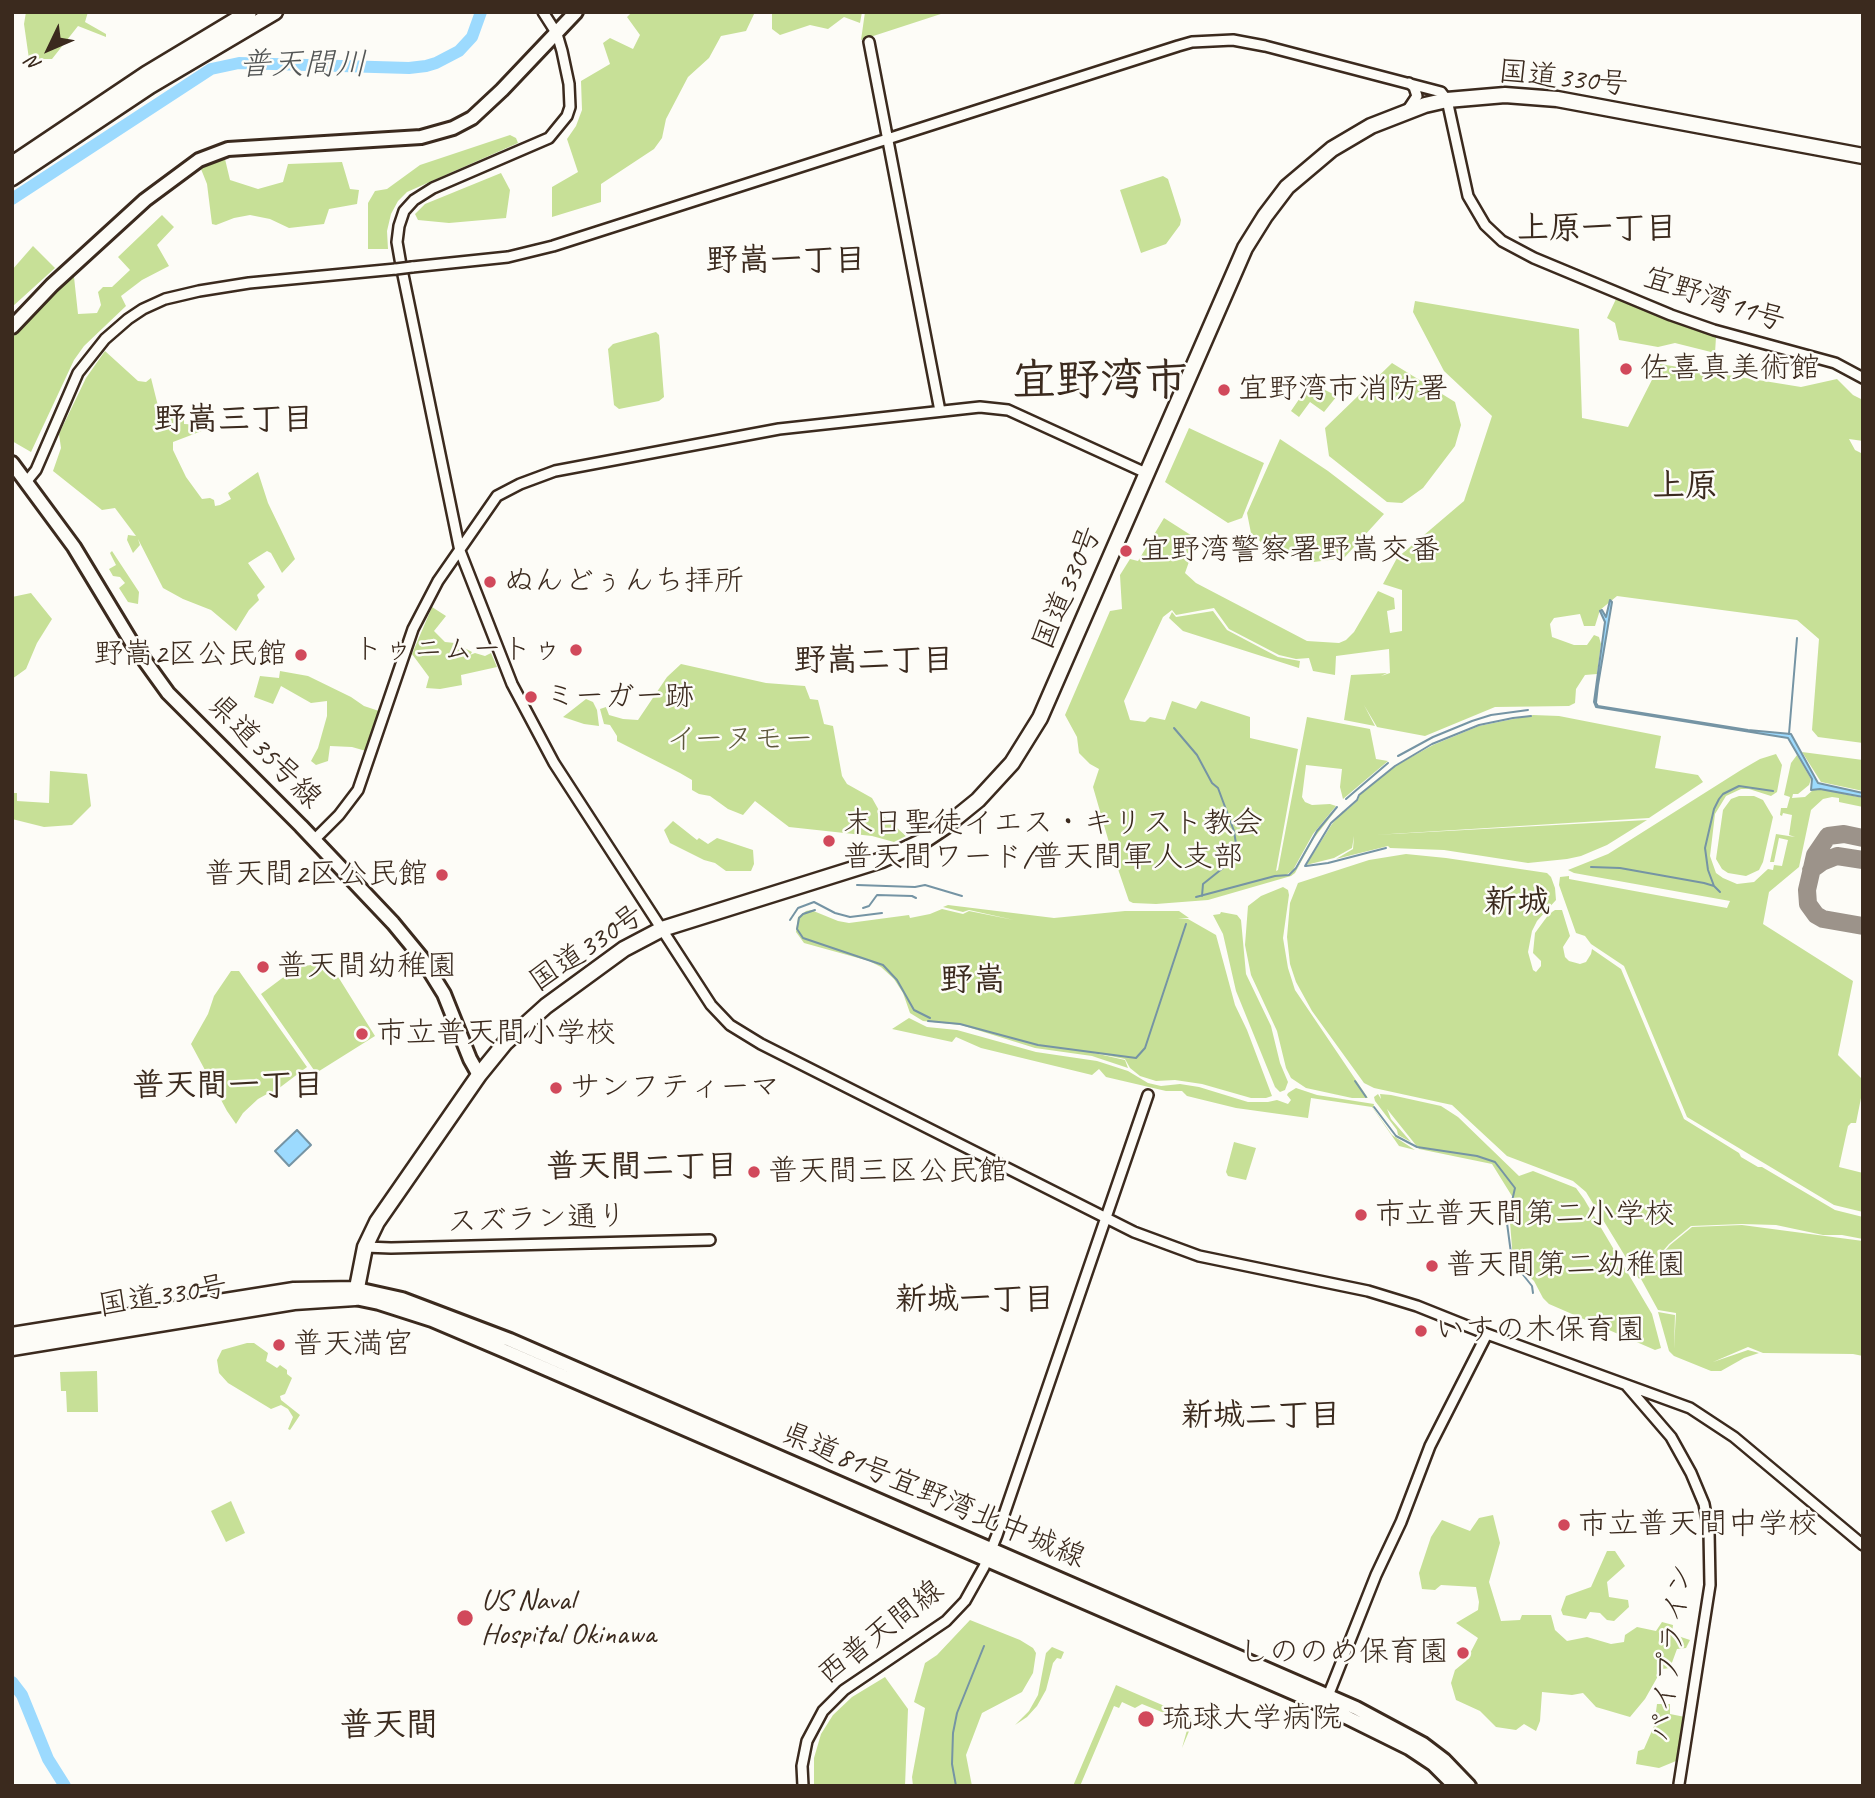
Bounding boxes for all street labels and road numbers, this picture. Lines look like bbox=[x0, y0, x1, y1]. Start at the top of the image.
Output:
street label: 国道330号 bbox=[1496, 54, 1630, 104]
street label: 宜野湾11号 bbox=[1639, 260, 1789, 340]
street label: 国道330号 bbox=[1026, 521, 1110, 655]
street label: 県道35号線 bbox=[199, 687, 329, 817]
street label: 国道330号 bbox=[523, 898, 651, 1000]
street label: スズラン通り bbox=[446, 1199, 628, 1241]
street label: 国道330号 bbox=[96, 1269, 230, 1325]
street label: 県道81号宜野湾北中城線 bbox=[775, 1416, 1091, 1576]
street label: パイプライン bbox=[1643, 1561, 1701, 1745]
street label: 西普天間線 bbox=[811, 1573, 951, 1693]

